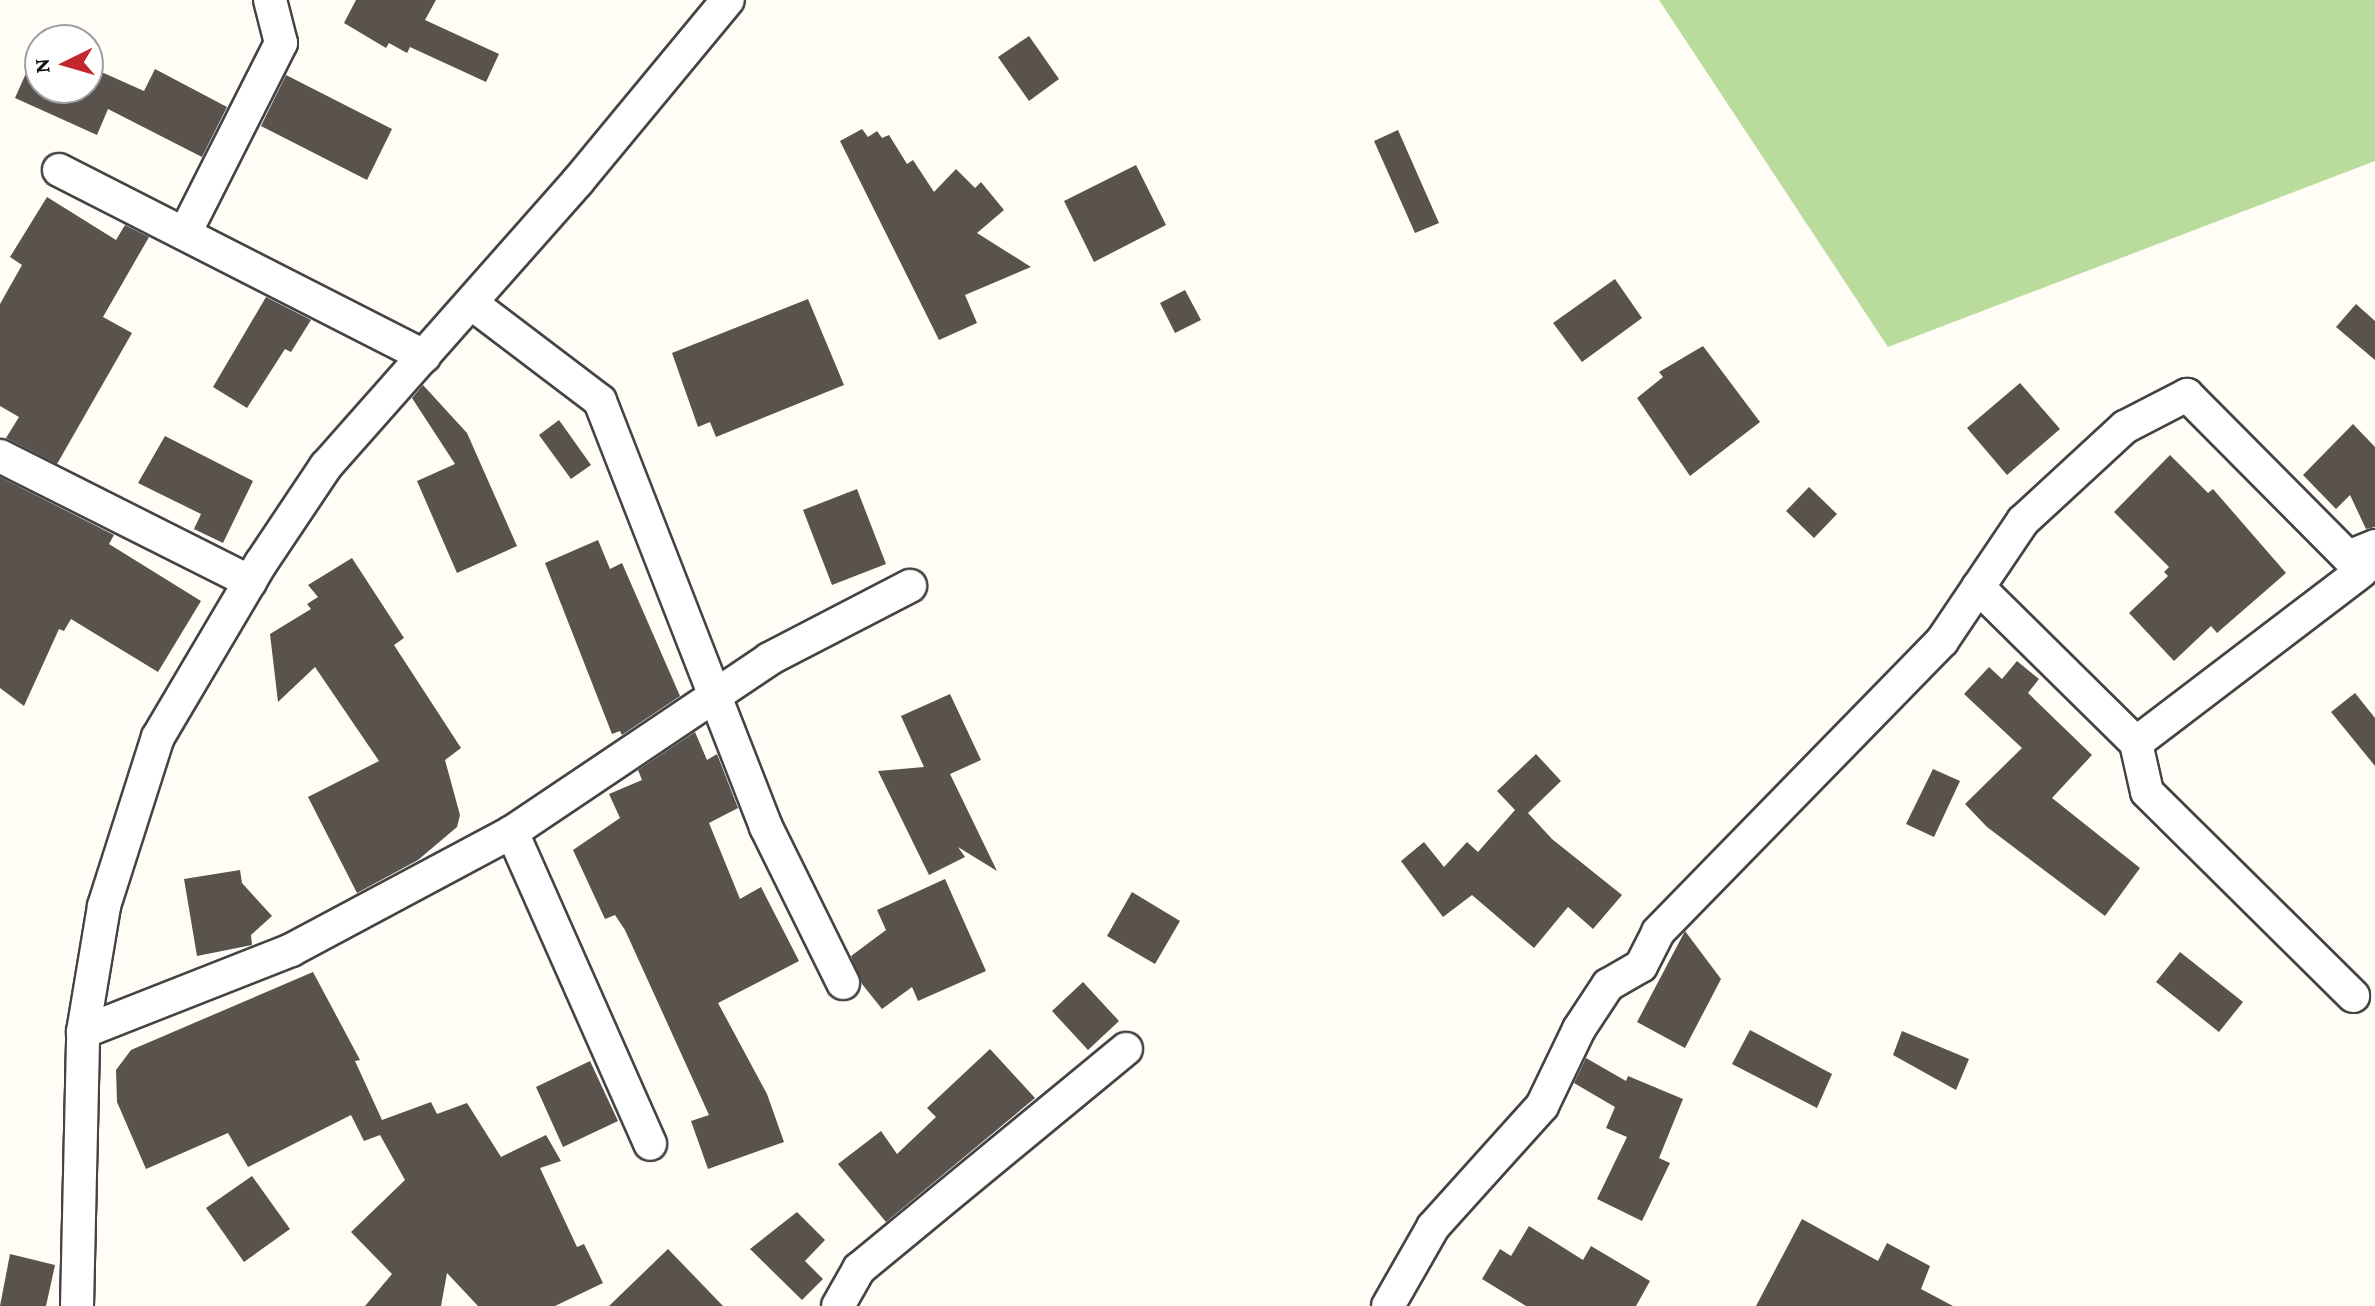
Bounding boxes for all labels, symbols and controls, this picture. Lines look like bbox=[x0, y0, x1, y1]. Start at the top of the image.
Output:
north arrow bbox=[24, 24, 104, 104]
text: N bbox=[28, 57, 55, 75]

